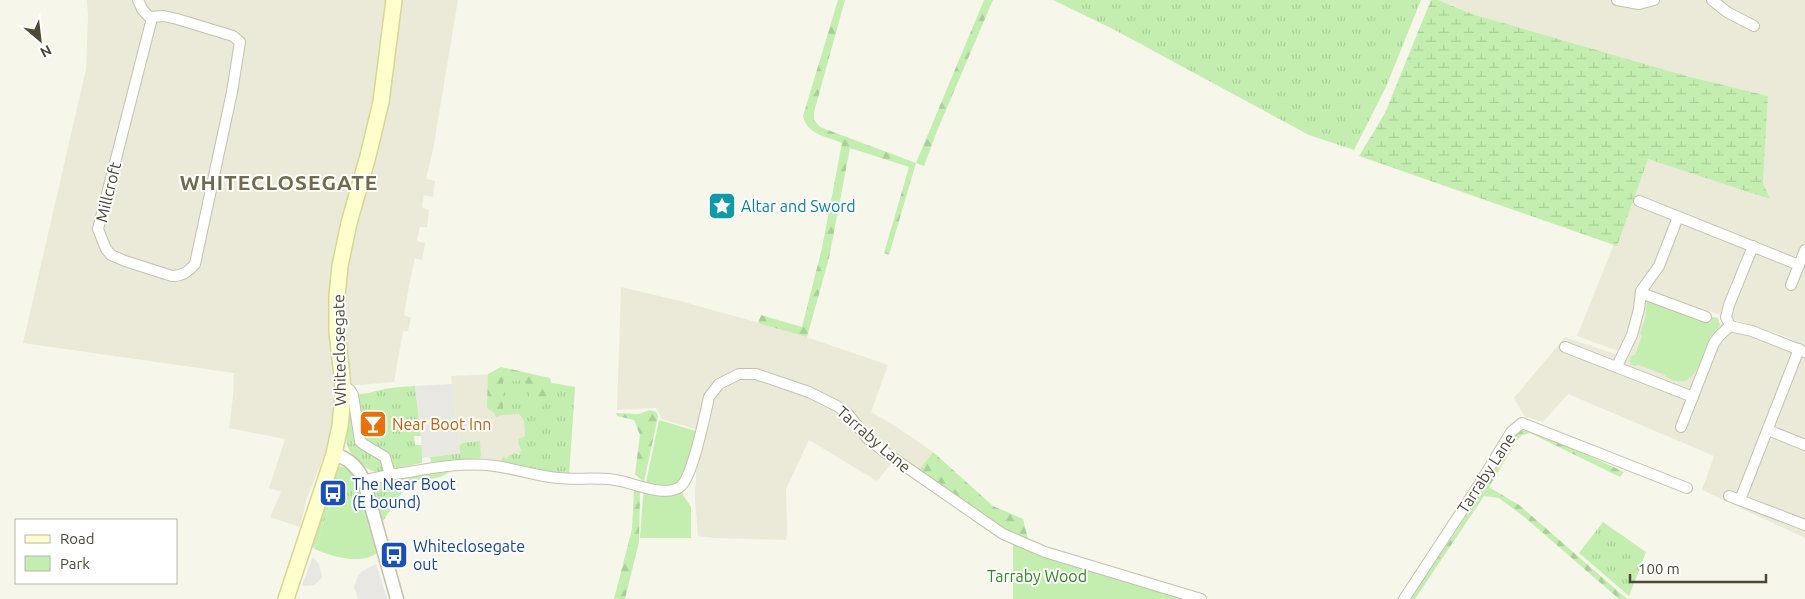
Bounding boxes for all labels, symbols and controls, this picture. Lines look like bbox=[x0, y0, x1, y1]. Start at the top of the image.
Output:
north arrow bbox=[15, 15, 65, 65]
text: N bbox=[38, 42, 54, 61]
street label: Millcroft bbox=[92, 159, 124, 224]
district label: WHITECLOSEGATE bbox=[180, 170, 378, 194]
place icon: Altar and Sword bbox=[707, 191, 737, 221]
place label: Altar and Sword bbox=[741, 197, 856, 215]
street label: Whiteclosegate bbox=[329, 294, 349, 406]
street label: Tarraby Lane bbox=[833, 402, 915, 476]
bar icon: Near Boot Inn bbox=[358, 409, 388, 439]
place label: Near Boot Inn bbox=[392, 415, 491, 433]
street label: Tarraby Lane bbox=[1453, 430, 1519, 516]
place label: The Near Boot (E bound) bbox=[352, 475, 457, 512]
bus stop icon: The Near Boot (E bound) bbox=[318, 478, 348, 508]
legend bbox=[15, 519, 178, 584]
text: Road bbox=[60, 530, 95, 547]
place label: Whiteclosegate out bbox=[413, 537, 525, 573]
bus stop icon: Whiteclosegate out bbox=[379, 540, 409, 570]
scale bar bbox=[1630, 552, 1766, 584]
text: Park bbox=[60, 555, 90, 572]
text: 100 m bbox=[1638, 560, 1680, 577]
park label: Tarraby Wood bbox=[987, 567, 1087, 585]

